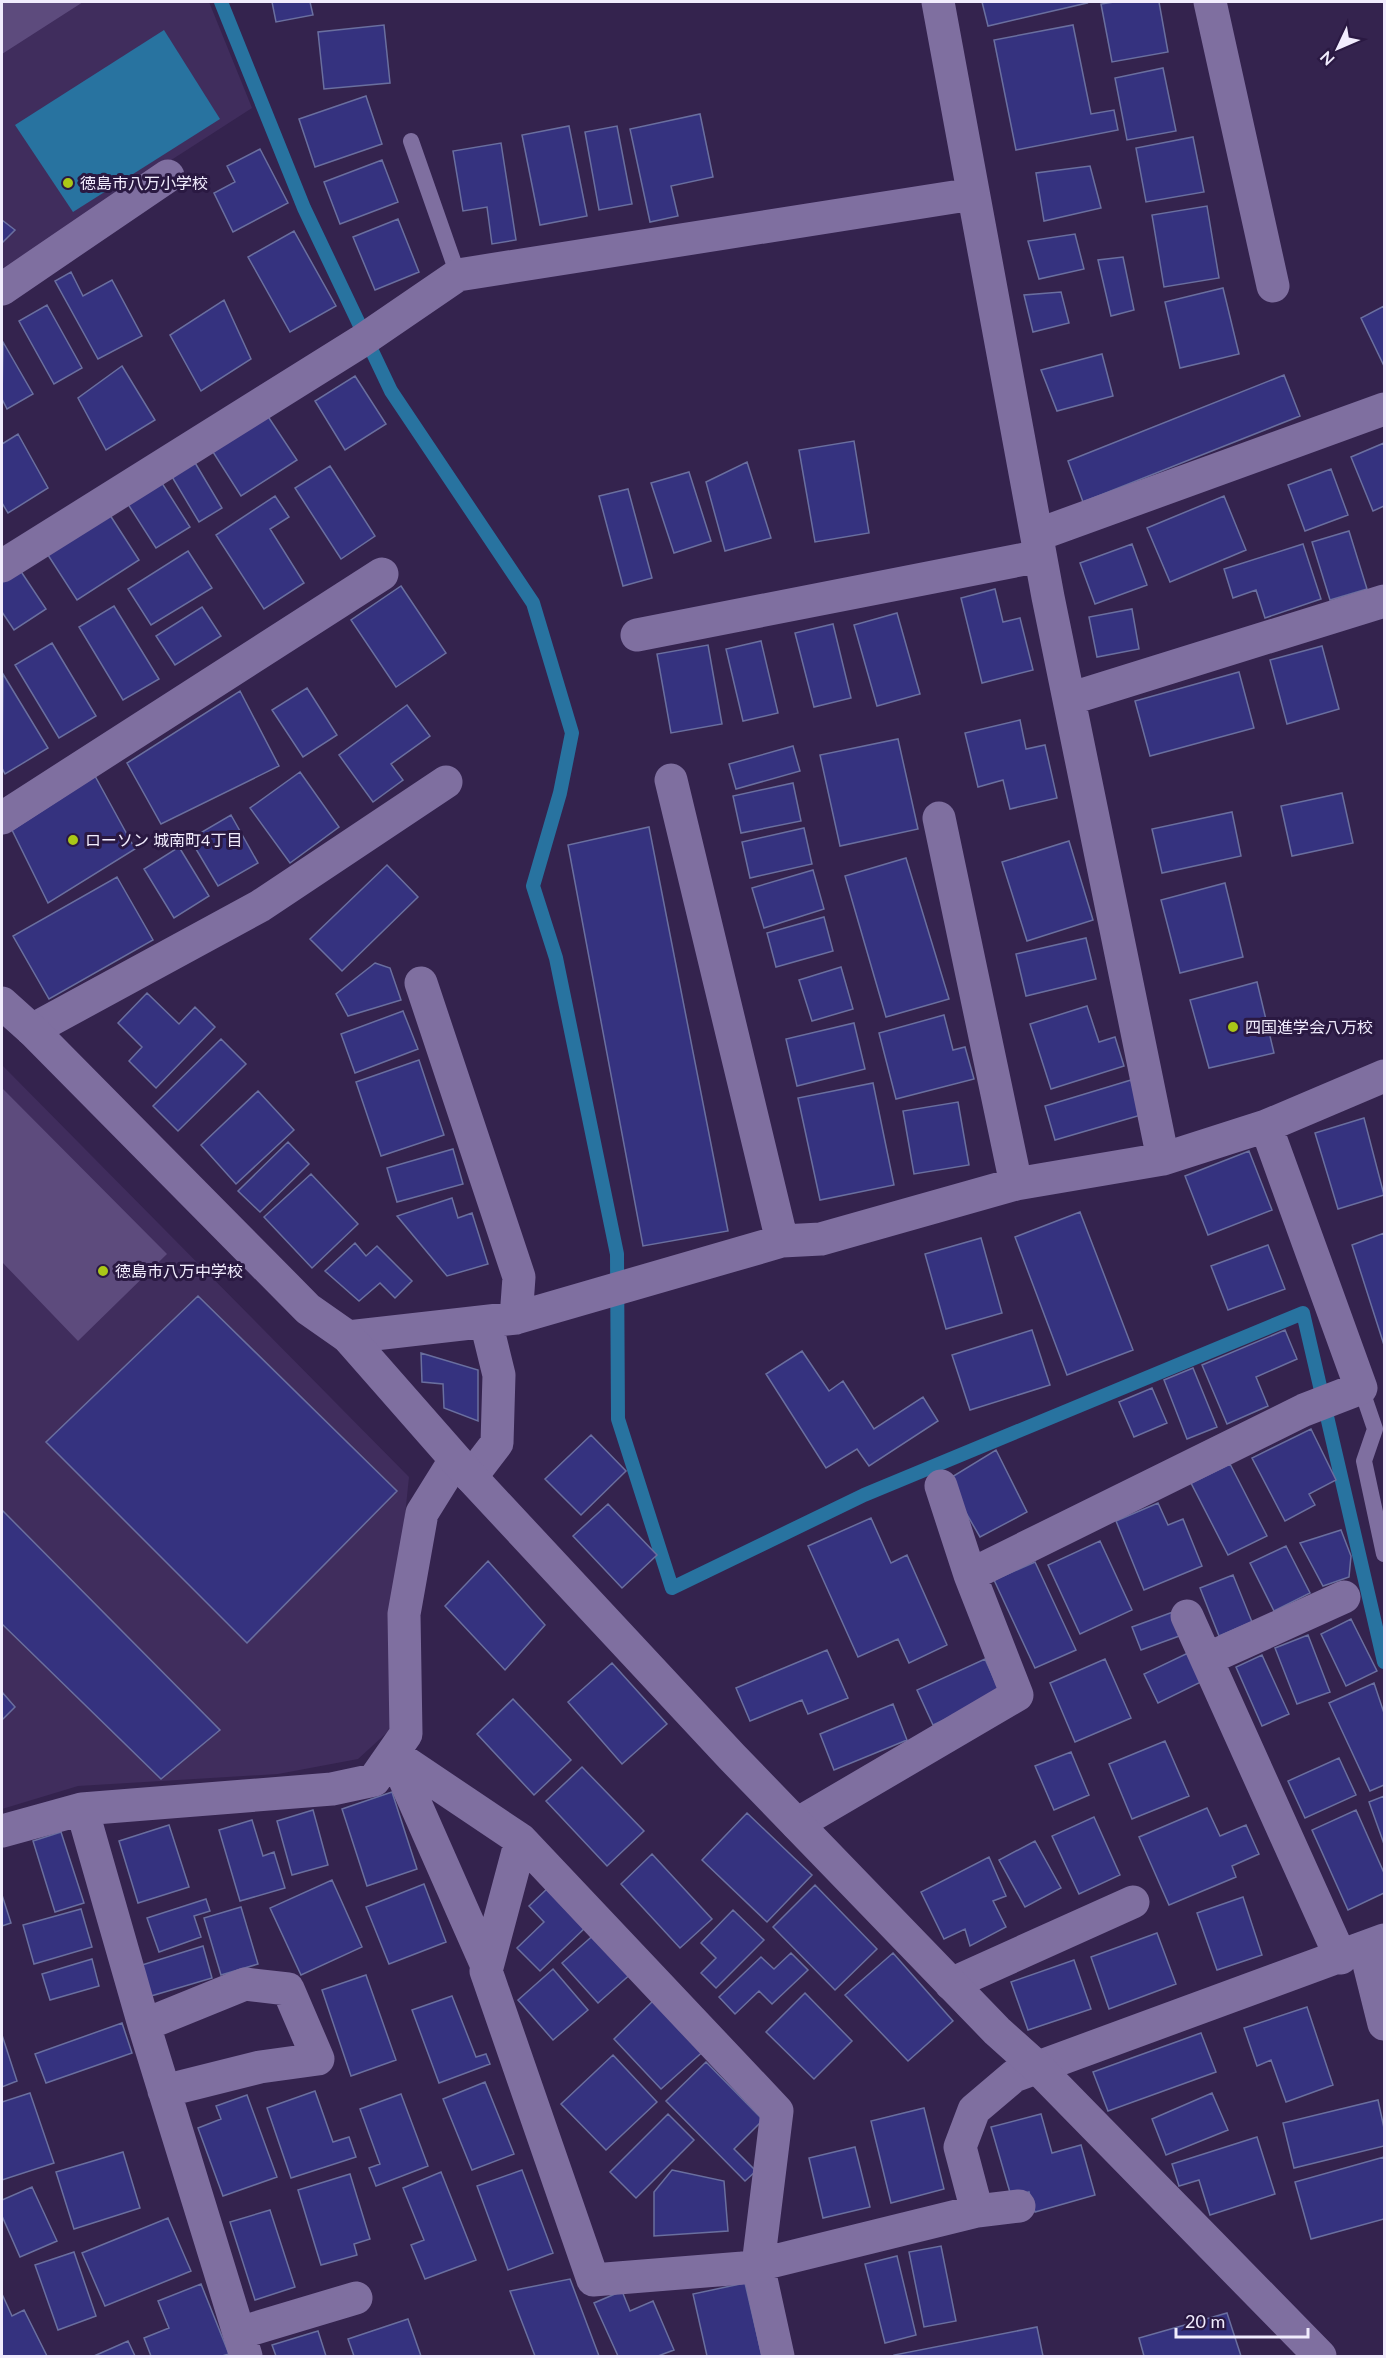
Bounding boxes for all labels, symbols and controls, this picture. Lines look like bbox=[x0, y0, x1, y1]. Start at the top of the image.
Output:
north arrow bbox=[1308, 18, 1368, 78]
text: N bbox=[1316, 48, 1338, 70]
place label: 徳島市八万小学校 bbox=[80, 173, 208, 192]
marker: 徳島市八万小学校 bbox=[61, 176, 75, 190]
place label: ローソン 城南町4丁目 bbox=[85, 830, 242, 849]
marker: ローソン 城南町4丁目 bbox=[66, 833, 80, 847]
place label: 四国進学会八万校 bbox=[1245, 1017, 1373, 1036]
marker: 四国進学会八万校 bbox=[1226, 1020, 1240, 1034]
place label: 徳島市八万中学校 bbox=[115, 1261, 243, 1280]
marker: 徳島市八万中学校 bbox=[96, 1264, 110, 1278]
scale bar bbox=[1176, 2301, 1308, 2339]
text: 20 m bbox=[1185, 2310, 1225, 2332]

